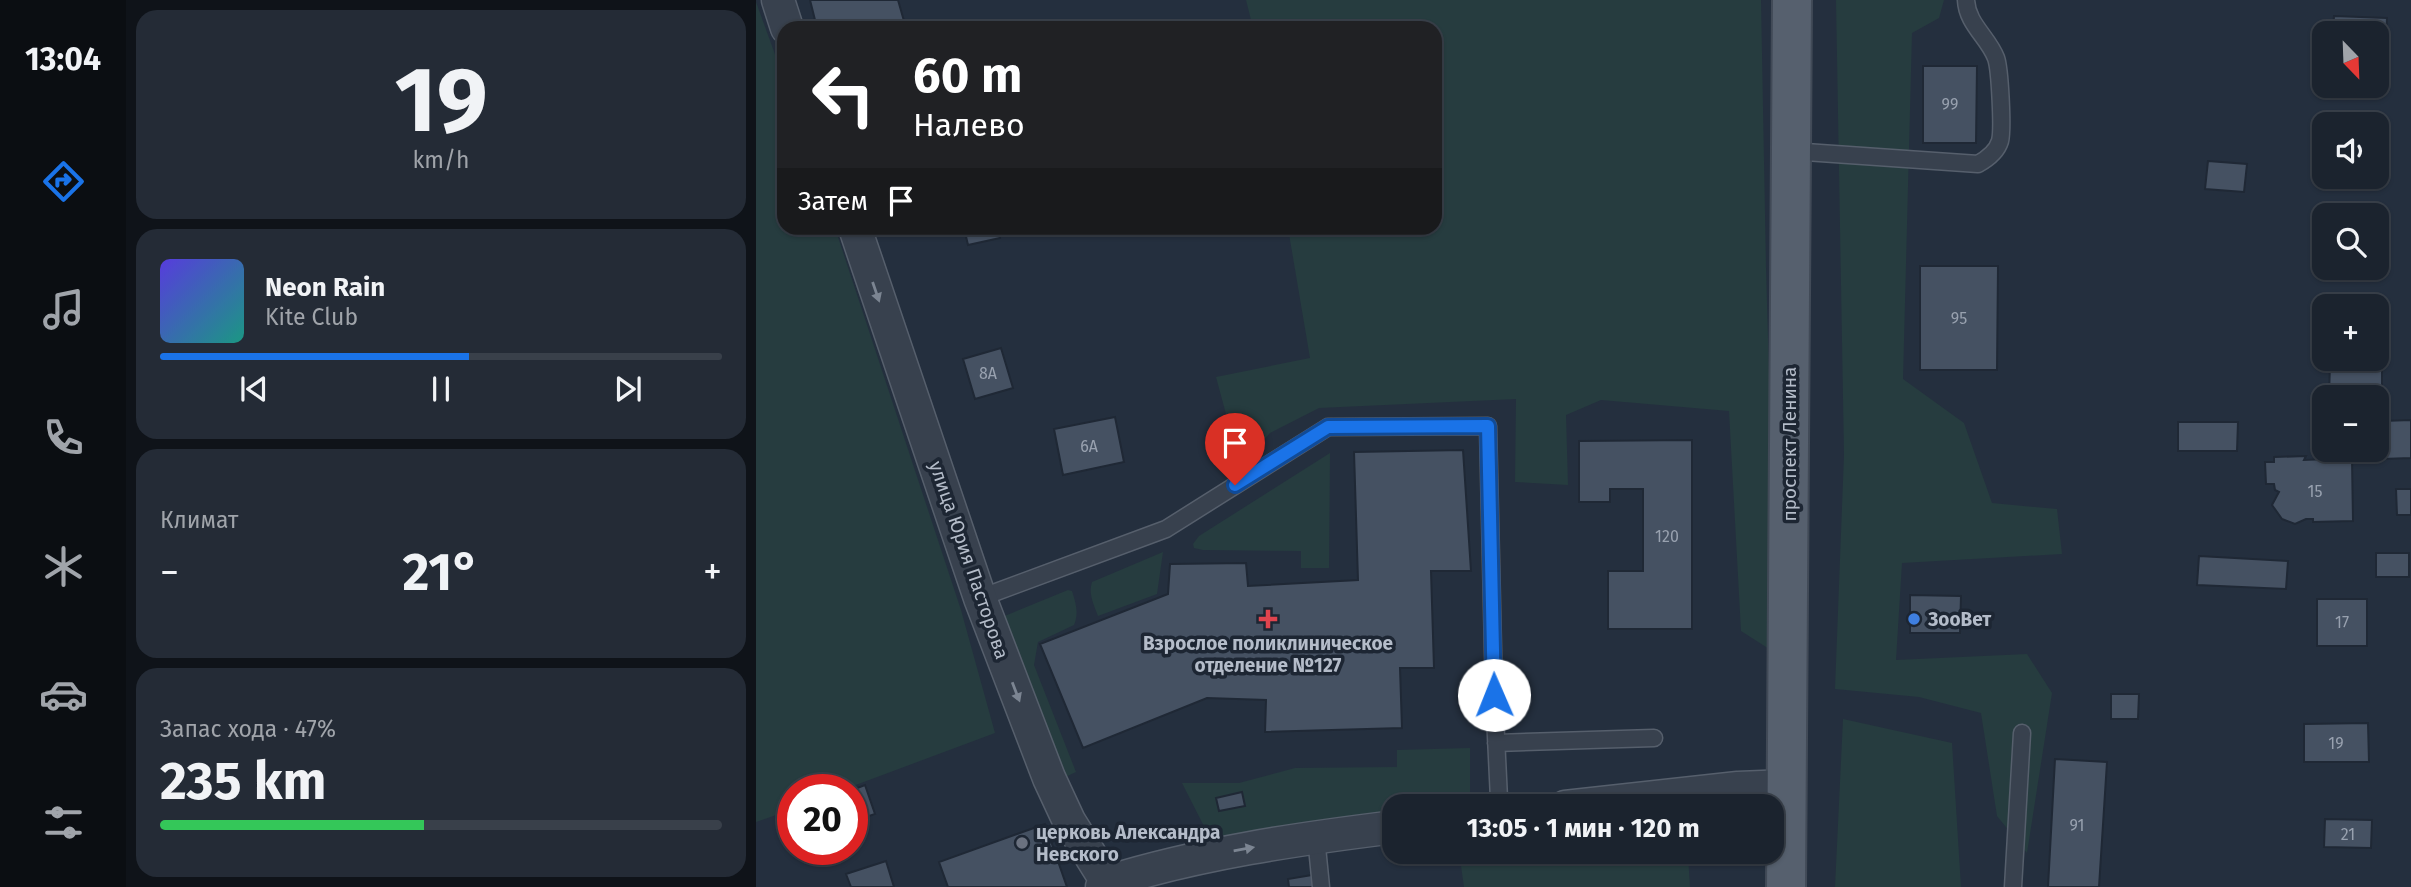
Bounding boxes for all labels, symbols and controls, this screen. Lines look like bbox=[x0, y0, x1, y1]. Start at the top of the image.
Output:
north arrow bbox=[2312, 21, 2389, 98]
map controls bbox=[2312, 21, 2389, 462]
text: 13:04 bbox=[25, 40, 101, 78]
text: 19 bbox=[394, 46, 488, 155]
text: 60 m bbox=[913, 46, 1022, 105]
icon: left bbox=[798, 49, 889, 140]
house number: 99 bbox=[1942, 95, 1958, 114]
text: Налево bbox=[913, 106, 1025, 144]
button: sound bbox=[2312, 112, 2389, 189]
text: km/h bbox=[413, 146, 469, 174]
icon: directions bbox=[39, 157, 88, 206]
icon: arrive bbox=[882, 182, 920, 220]
text: Затем bbox=[798, 186, 868, 217]
button: search bbox=[2312, 203, 2389, 280]
text: Neon Rain bbox=[265, 272, 385, 303]
one-way arrow bbox=[872, 282, 882, 303]
icon: music bbox=[39, 285, 88, 334]
button: + bbox=[2312, 294, 2389, 371]
text: Kite Club bbox=[265, 303, 358, 331]
house number: 95 bbox=[1951, 309, 1967, 328]
house number: 8А bbox=[979, 364, 998, 383]
street label: проспект Ленина bbox=[1778, 367, 1801, 521]
icon: previous bbox=[235, 370, 273, 408]
icon: pause bbox=[422, 370, 460, 408]
icon: next bbox=[609, 370, 647, 408]
button: − bbox=[2312, 385, 2389, 462]
icon: phone bbox=[39, 413, 88, 462]
pin bbox=[1205, 413, 1265, 485]
icon: arrive bbox=[1216, 424, 1254, 462]
house number: 6А bbox=[1080, 437, 1099, 456]
street label: улица Юрия Пасторова bbox=[924, 458, 1014, 662]
house number: 15 bbox=[2308, 482, 2322, 501]
text: Климат bbox=[160, 506, 238, 534]
house number: 120 bbox=[1655, 527, 1679, 546]
text: 21° bbox=[403, 541, 480, 604]
icon: climate bbox=[39, 542, 88, 591]
text: − bbox=[160, 549, 179, 595]
text: + bbox=[703, 549, 722, 595]
place label: ЗооВет bbox=[1927, 608, 1992, 631]
marker: Взрослое поликлиническое отделение №127 bbox=[1258, 609, 1278, 629]
marker: ЗооВет bbox=[1906, 611, 1922, 627]
house number: 17 bbox=[2335, 613, 2349, 632]
place label: Взрослое поликлиническое отделение №127 bbox=[1143, 632, 1393, 677]
position arrow bbox=[1457, 658, 1531, 732]
icon: car bbox=[39, 670, 88, 719]
one-way arrow bbox=[1011, 682, 1022, 703]
text: Запас хода · 47% bbox=[160, 715, 336, 743]
house number: 19 bbox=[2328, 734, 2344, 753]
text: 235 km bbox=[160, 750, 327, 813]
speed limit sign: 20 bbox=[777, 774, 868, 865]
icon: filters bbox=[39, 798, 88, 847]
text: 13:05 · 1 мин · 120 m bbox=[1466, 813, 1700, 844]
house number: 91 bbox=[2069, 816, 2085, 835]
place label: церковь Александра Невского bbox=[1036, 821, 1220, 866]
house number: 21 bbox=[2341, 825, 2355, 844]
marker: церковь Александра Невского bbox=[1014, 835, 1030, 851]
one-way arrow bbox=[1233, 843, 1255, 854]

